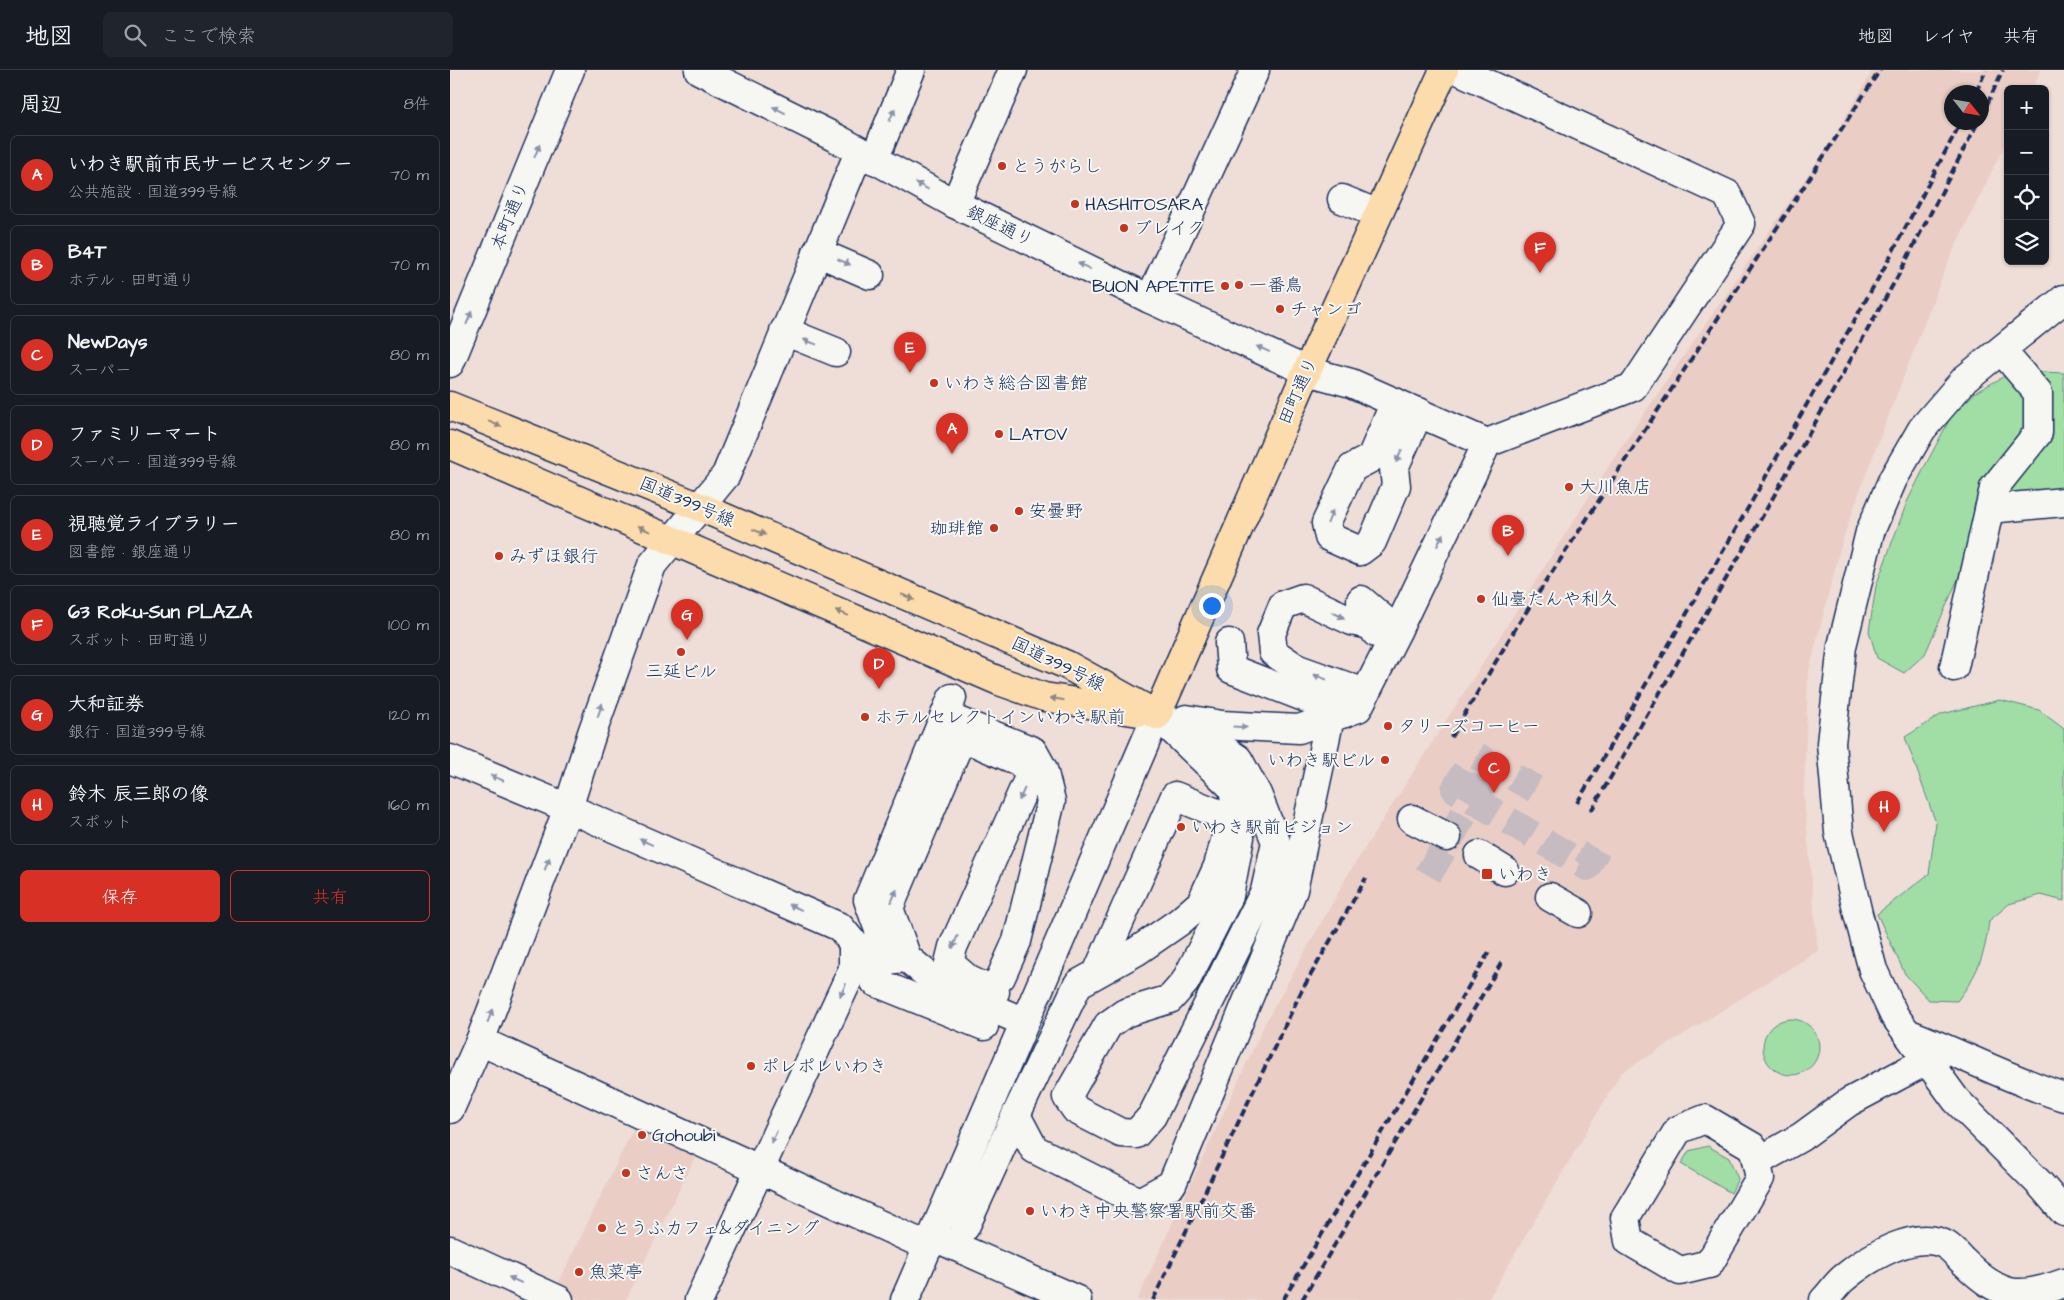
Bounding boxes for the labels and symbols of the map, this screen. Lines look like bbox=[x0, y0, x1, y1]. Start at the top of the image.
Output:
north arrow bbox=[1944, 85, 1989, 130]
one-way arrow bbox=[772, 106, 786, 114]
one-way arrow bbox=[889, 108, 897, 122]
one-way arrow bbox=[533, 144, 541, 158]
place label: とうがらし bbox=[1012, 154, 1102, 179]
marker: とうがらし bbox=[996, 160, 1008, 172]
street label: 本町通り bbox=[485, 178, 535, 254]
one-way arrow bbox=[915, 182, 930, 190]
place label: HASHITOSARA bbox=[1085, 192, 1204, 217]
marker: HASHITOSARA bbox=[1069, 198, 1081, 210]
street label: 銀座通り bbox=[962, 199, 1038, 253]
place label: ブレイク bbox=[1134, 216, 1205, 241]
marker: ブレイク bbox=[1118, 222, 1130, 234]
pin: F bbox=[1524, 232, 1556, 273]
one-way arrow bbox=[837, 259, 851, 267]
one-way arrow bbox=[1076, 262, 1091, 270]
place label: 一番鳥 bbox=[1249, 273, 1303, 298]
place label: BUON APETITE bbox=[1092, 274, 1215, 299]
marker: 一番鳥 bbox=[1233, 279, 1245, 291]
marker: BUON APETITE bbox=[1219, 280, 1231, 292]
place label: チャンゴ bbox=[1290, 297, 1362, 322]
marker: チャンゴ bbox=[1274, 303, 1286, 315]
one-way arrow bbox=[465, 311, 473, 325]
pin: E bbox=[894, 332, 926, 373]
one-way arrow bbox=[803, 337, 817, 345]
one-way arrow bbox=[1256, 345, 1270, 353]
street label: 田町通り bbox=[1272, 353, 1324, 429]
place label: いわき総合図書館 bbox=[944, 371, 1088, 396]
marker: いわき総合図書館 bbox=[928, 377, 940, 389]
pin: A bbox=[936, 413, 968, 454]
one-way arrow bbox=[488, 421, 502, 429]
place label: LATOV bbox=[1009, 422, 1068, 447]
marker: LATOV bbox=[993, 428, 1005, 440]
one-way arrow bbox=[1395, 449, 1403, 463]
street label: 国道399号線 bbox=[635, 471, 739, 533]
place label: 大川魚店 bbox=[1579, 475, 1651, 500]
marker: 大川魚店 bbox=[1563, 481, 1575, 493]
place label: 安曇野 bbox=[1029, 499, 1083, 524]
marker: 安曇野 bbox=[1013, 505, 1025, 517]
one-way arrow bbox=[1326, 509, 1334, 524]
pin: B bbox=[1492, 515, 1524, 556]
place label: 珈琲館 bbox=[930, 516, 984, 541]
marker: 珈琲館 bbox=[988, 522, 1000, 534]
one-way arrow bbox=[637, 524, 651, 532]
one-way arrow bbox=[752, 529, 766, 537]
one-way arrow bbox=[1437, 533, 1445, 547]
place label: みずほ銀行 bbox=[509, 544, 598, 569]
marker: みずほ銀行 bbox=[493, 550, 505, 562]
place label: 仙臺たんや利久 bbox=[1491, 587, 1617, 612]
one-way arrow bbox=[901, 593, 915, 601]
your location bbox=[1199, 593, 1225, 619]
marker: 仙臺たんや利久 bbox=[1475, 593, 1487, 605]
pin: G bbox=[671, 599, 703, 640]
one-way arrow bbox=[835, 609, 849, 617]
one-way arrow bbox=[1331, 611, 1345, 619]
street label: 国道399号線 bbox=[1007, 630, 1109, 698]
marker: 三延ビル bbox=[675, 646, 687, 658]
pin: D bbox=[863, 648, 895, 689]
place label: 三延ビル bbox=[645, 659, 717, 684]
one-way arrow bbox=[1312, 673, 1327, 680]
one-way arrow bbox=[1049, 695, 1065, 703]
one-way arrow bbox=[596, 702, 604, 717]
place label: ホテルセレクトインいわき駅前 bbox=[875, 705, 1126, 730]
marker: ホテルセレクトインいわき駅前 bbox=[859, 711, 871, 723]
place label: タリーズコーヒー bbox=[1398, 714, 1539, 739]
marker: タリーズコーヒー bbox=[1382, 720, 1394, 732]
one-way arrow bbox=[1232, 723, 1248, 731]
place label: いわき駅ビル bbox=[1267, 748, 1375, 773]
pin: C bbox=[1478, 752, 1510, 793]
marker: いわき駅ビル bbox=[1379, 754, 1391, 766]
one-way arrow bbox=[490, 774, 504, 782]
one-way arrow bbox=[1017, 787, 1025, 801]
pin: H bbox=[1868, 791, 1900, 832]
place label: いわき駅前ビジョン bbox=[1191, 815, 1353, 840]
marker: いわき駅前ビジョン bbox=[1175, 821, 1187, 833]
one-way arrow bbox=[639, 837, 653, 845]
one-way arrow bbox=[543, 856, 551, 871]
place label: いわき bbox=[1498, 862, 1552, 887]
marker: いわき bbox=[1480, 867, 1494, 881]
one-way arrow bbox=[891, 889, 899, 903]
one-way arrow bbox=[788, 903, 802, 911]
one-way arrow bbox=[951, 935, 959, 949]
one-way arrow bbox=[839, 983, 847, 997]
one-way arrow bbox=[486, 1008, 494, 1023]
place label: ポレポレいわき bbox=[761, 1054, 887, 1079]
marker: ポレポレいわき bbox=[745, 1060, 757, 1072]
place label: Gohoubi bbox=[652, 1123, 716, 1148]
marker: Gohoubi bbox=[636, 1129, 648, 1141]
one-way arrow bbox=[770, 1130, 778, 1144]
place label: さんさ bbox=[636, 1161, 689, 1186]
marker: さんさ bbox=[620, 1167, 632, 1179]
place label: いわき中央警察署駅前交番 bbox=[1040, 1199, 1256, 1224]
marker: いわき中央警察署駅前交番 bbox=[1024, 1205, 1036, 1217]
place label: とうふカフェ&ダイニング bbox=[612, 1216, 820, 1241]
marker: とうふカフェ&ダイニング bbox=[596, 1222, 608, 1234]
place label: 魚菜亭 bbox=[589, 1260, 643, 1285]
marker: 魚菜亭 bbox=[573, 1266, 585, 1278]
one-way arrow bbox=[508, 1275, 522, 1283]

